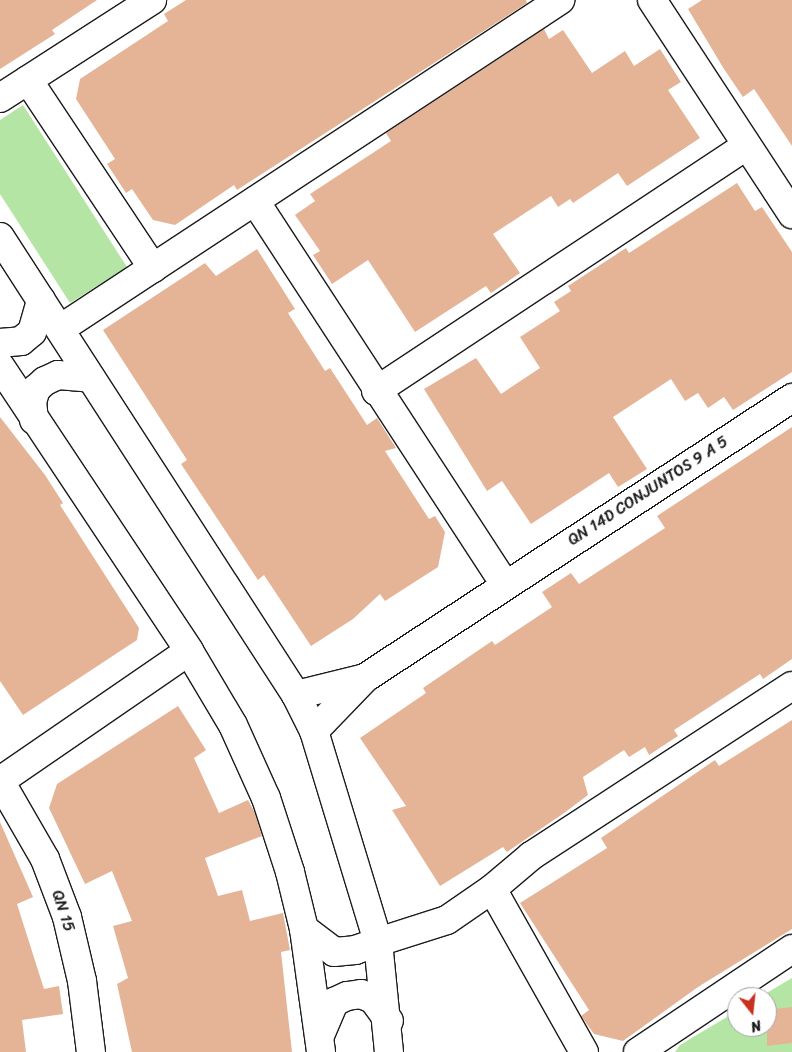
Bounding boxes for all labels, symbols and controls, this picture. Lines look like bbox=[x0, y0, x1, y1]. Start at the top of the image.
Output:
street label: QN 14D CONJUNTOS 9 A 5 bbox=[564, 432, 732, 550]
street label: QN 15 bbox=[47, 888, 79, 934]
north arrow bbox=[727, 987, 777, 1037]
text: N bbox=[748, 1013, 764, 1039]

